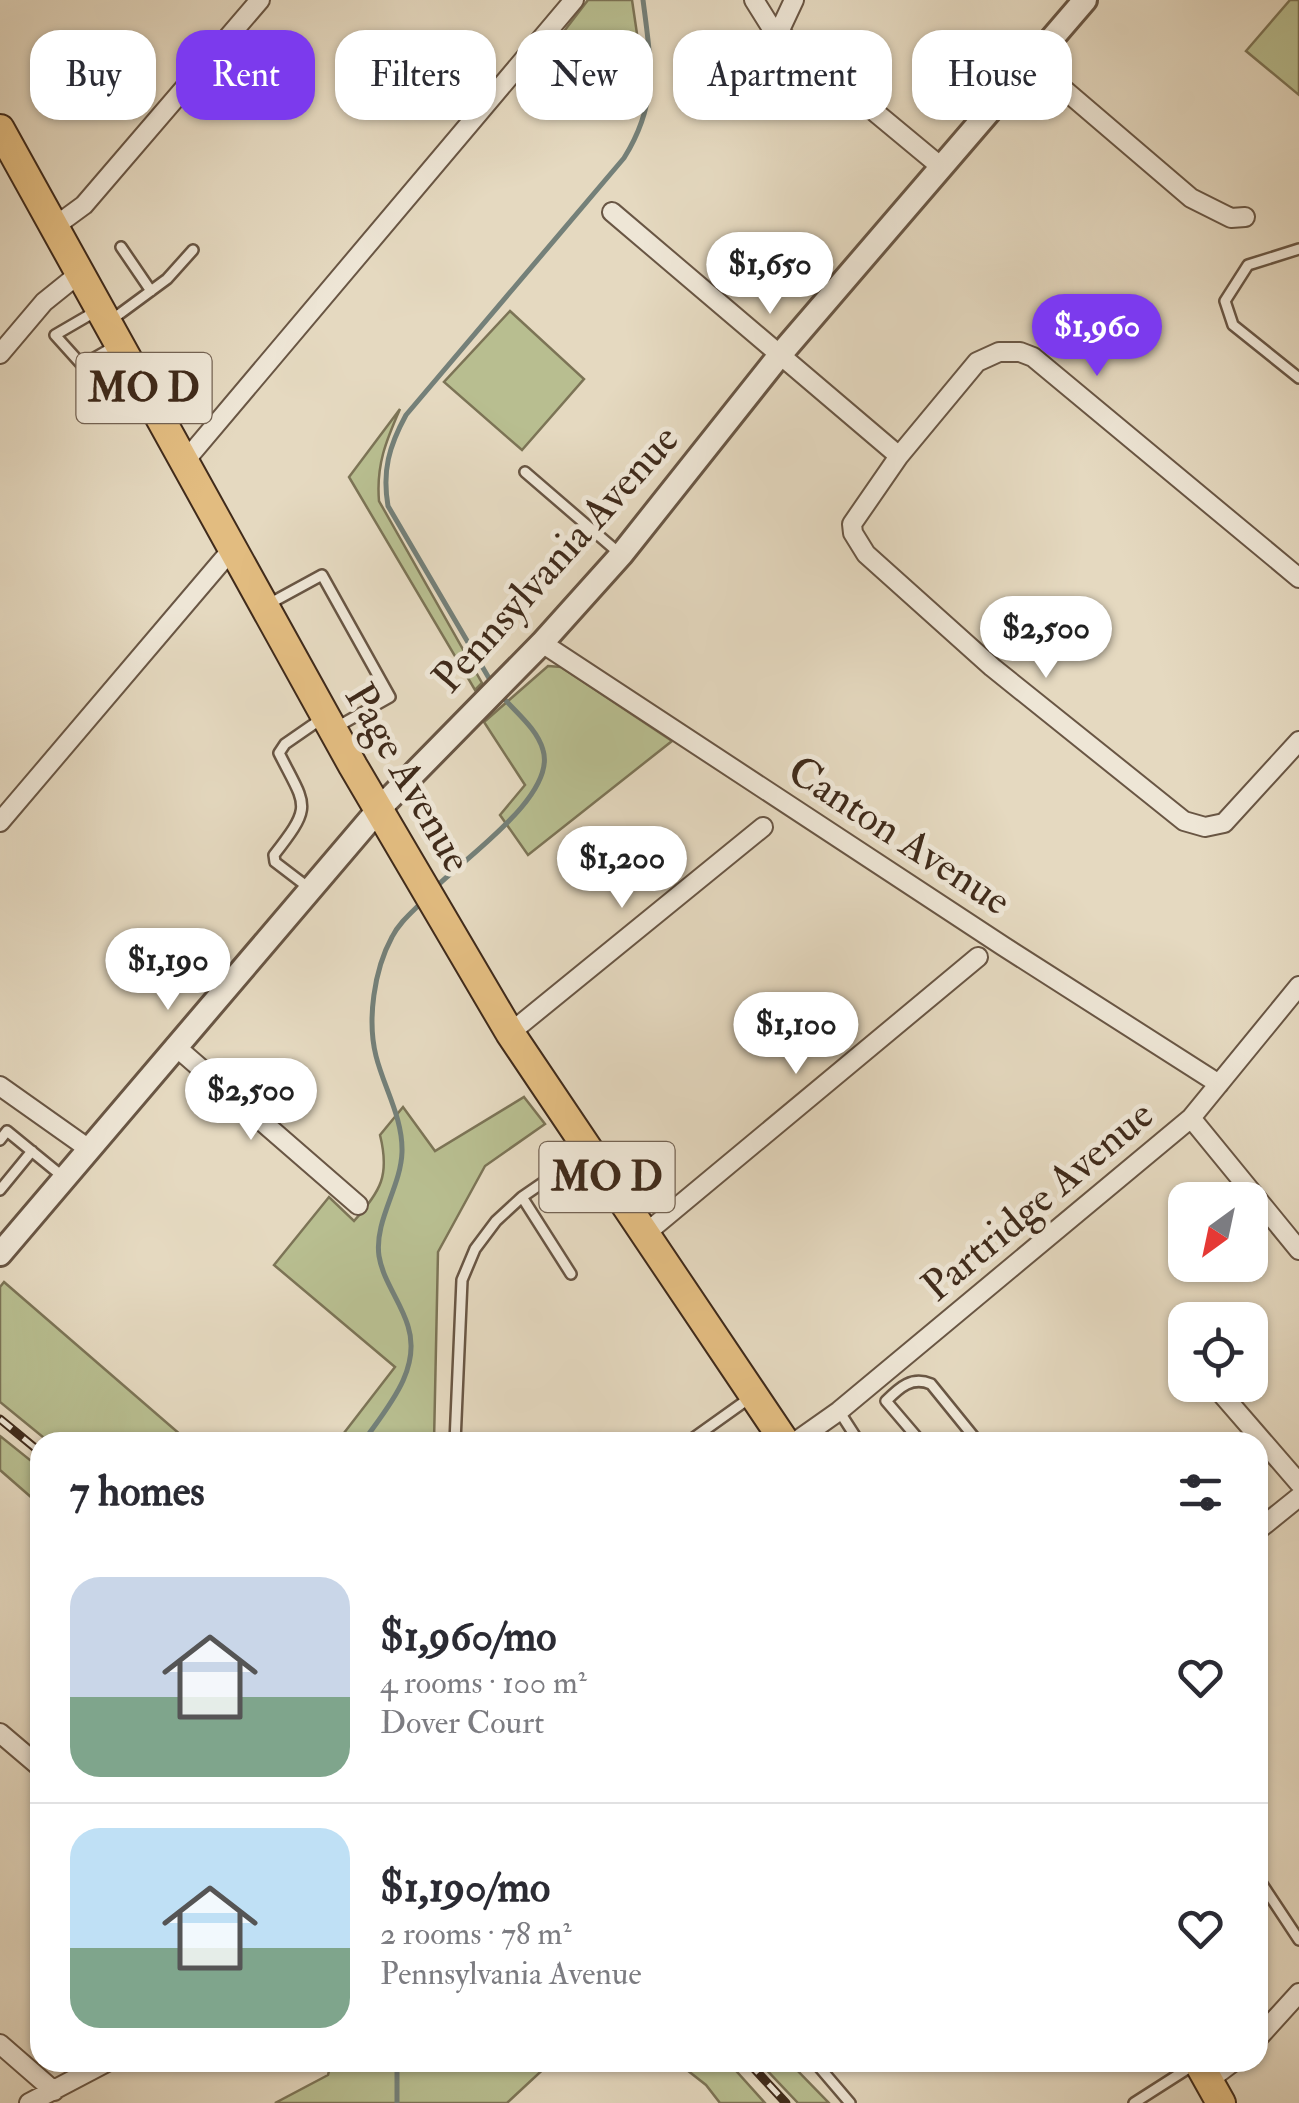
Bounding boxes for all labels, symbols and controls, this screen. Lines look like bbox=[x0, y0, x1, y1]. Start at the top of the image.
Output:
chip: Buy bbox=[30, 30, 156, 120]
chip: Rent bbox=[176, 30, 315, 120]
chip: Filters bbox=[335, 30, 496, 120]
chip: New bbox=[516, 30, 653, 120]
chip: Apartment bbox=[673, 30, 892, 120]
chip: House bbox=[912, 30, 1072, 120]
pin: $1,650 bbox=[689, 232, 851, 317]
text: $1,650 bbox=[728, 244, 812, 284]
pin: $1,960 bbox=[1016, 294, 1178, 379]
text: $1,960 bbox=[1054, 306, 1140, 346]
road number: MO D bbox=[76, 353, 212, 423]
street label: Pennsylvania Avenue bbox=[422, 414, 690, 704]
pin: $2,500 bbox=[965, 596, 1127, 681]
text: $2,500 bbox=[1002, 608, 1090, 648]
street label: Page Avenue bbox=[333, 674, 483, 882]
street label: Canton Avenue bbox=[778, 745, 1020, 927]
pin: $1,200 bbox=[541, 826, 703, 911]
text: $1,200 bbox=[579, 838, 665, 878]
pin: $1,190 bbox=[87, 928, 249, 1013]
text: $1,190 bbox=[127, 940, 209, 980]
pin: $1,100 bbox=[715, 992, 877, 1077]
text: $1,100 bbox=[755, 1004, 837, 1044]
pin: $2,500 bbox=[170, 1058, 332, 1143]
text: $2,500 bbox=[207, 1070, 295, 1110]
street label: Partridge Avenue bbox=[912, 1089, 1164, 1313]
road number: MO D bbox=[540, 1142, 674, 1212]
north arrow bbox=[1168, 1182, 1268, 1282]
map controls bbox=[1168, 1182, 1268, 1402]
button: locate bbox=[1168, 1302, 1268, 1402]
icon: filters bbox=[1173, 1465, 1228, 1520]
text: 7 homes bbox=[70, 1466, 205, 1518]
text: $1,960/mo bbox=[380, 1611, 557, 1663]
icon: home bbox=[150, 1617, 270, 1737]
icon: heart bbox=[1173, 1650, 1228, 1705]
text: 4 rooms · 100 m² bbox=[380, 1663, 587, 1703]
text: Dover Court bbox=[380, 1703, 544, 1743]
text: $1,190/mo bbox=[380, 1862, 550, 1914]
icon: home bbox=[150, 1868, 270, 1988]
icon: heart bbox=[1173, 1901, 1228, 1956]
text: 2 rooms · 78 m² bbox=[380, 1914, 571, 1954]
text: Pennsylvania Avenue bbox=[380, 1954, 642, 1994]

